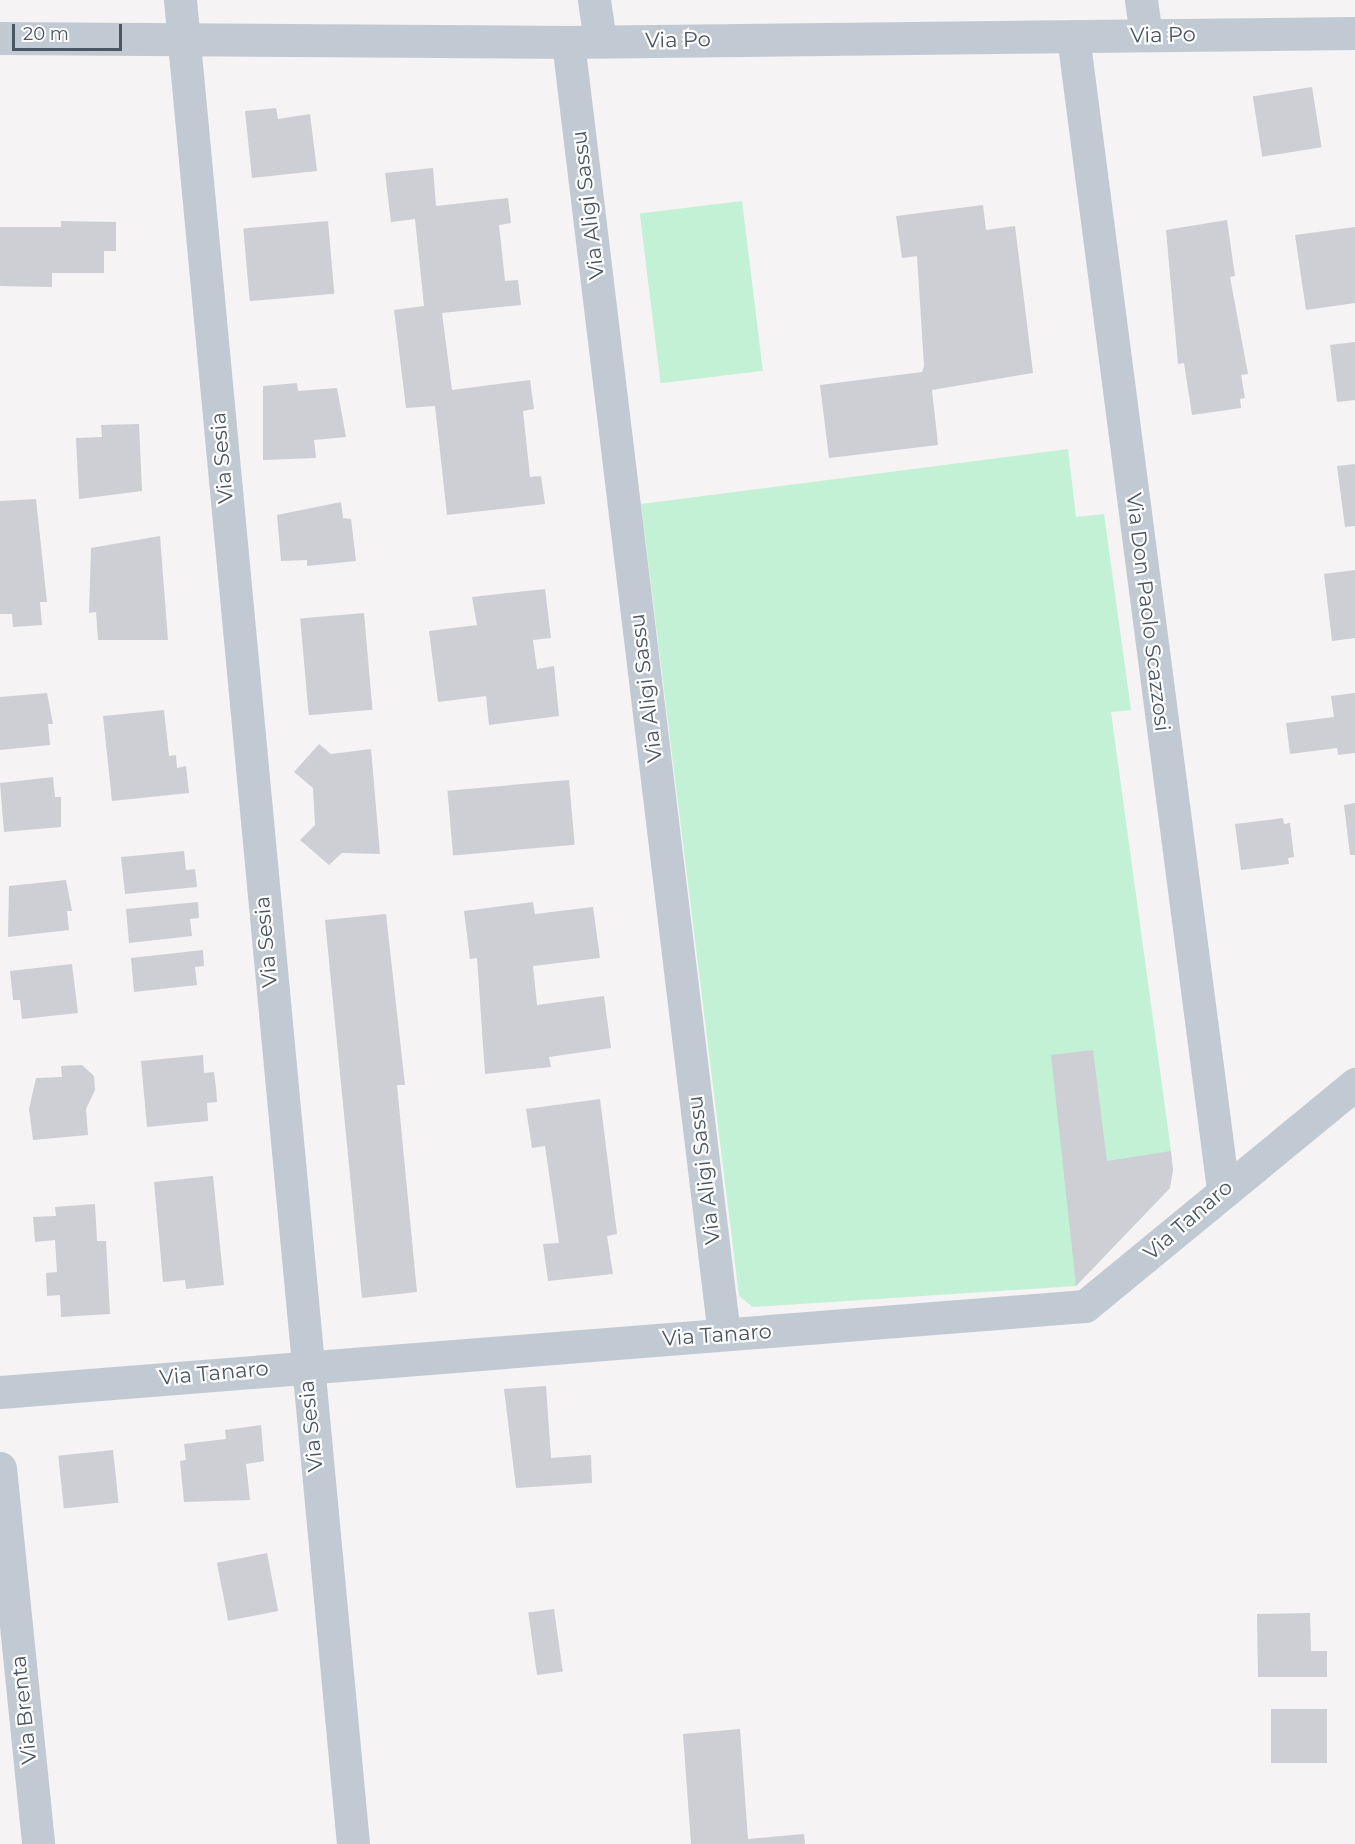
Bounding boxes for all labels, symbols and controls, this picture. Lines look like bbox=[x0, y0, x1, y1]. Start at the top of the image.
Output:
scale bar bbox=[15, 12, 124, 50]
street label: Via Po bbox=[1130, 22, 1196, 48]
text: 20 m bbox=[23, 23, 69, 45]
street label: Via Po bbox=[645, 27, 711, 53]
street label: Via Aligi Sassu bbox=[566, 129, 610, 281]
street label: Via Sesia bbox=[205, 411, 239, 505]
street label: Via Don Paolo Scazzosi bbox=[1121, 491, 1175, 733]
street label: Via Aligi Sassu bbox=[624, 612, 668, 764]
street label: Via Sesia bbox=[249, 895, 283, 989]
street label: Via Aligi Sassu bbox=[682, 1094, 726, 1246]
street label: Via Tanaro bbox=[1138, 1175, 1238, 1265]
street label: Via Tanaro bbox=[661, 1319, 773, 1351]
street label: Via Tanaro bbox=[158, 1356, 270, 1390]
street label: Via Sesia bbox=[294, 1379, 328, 1473]
street label: Via Brenta bbox=[6, 1654, 42, 1766]

